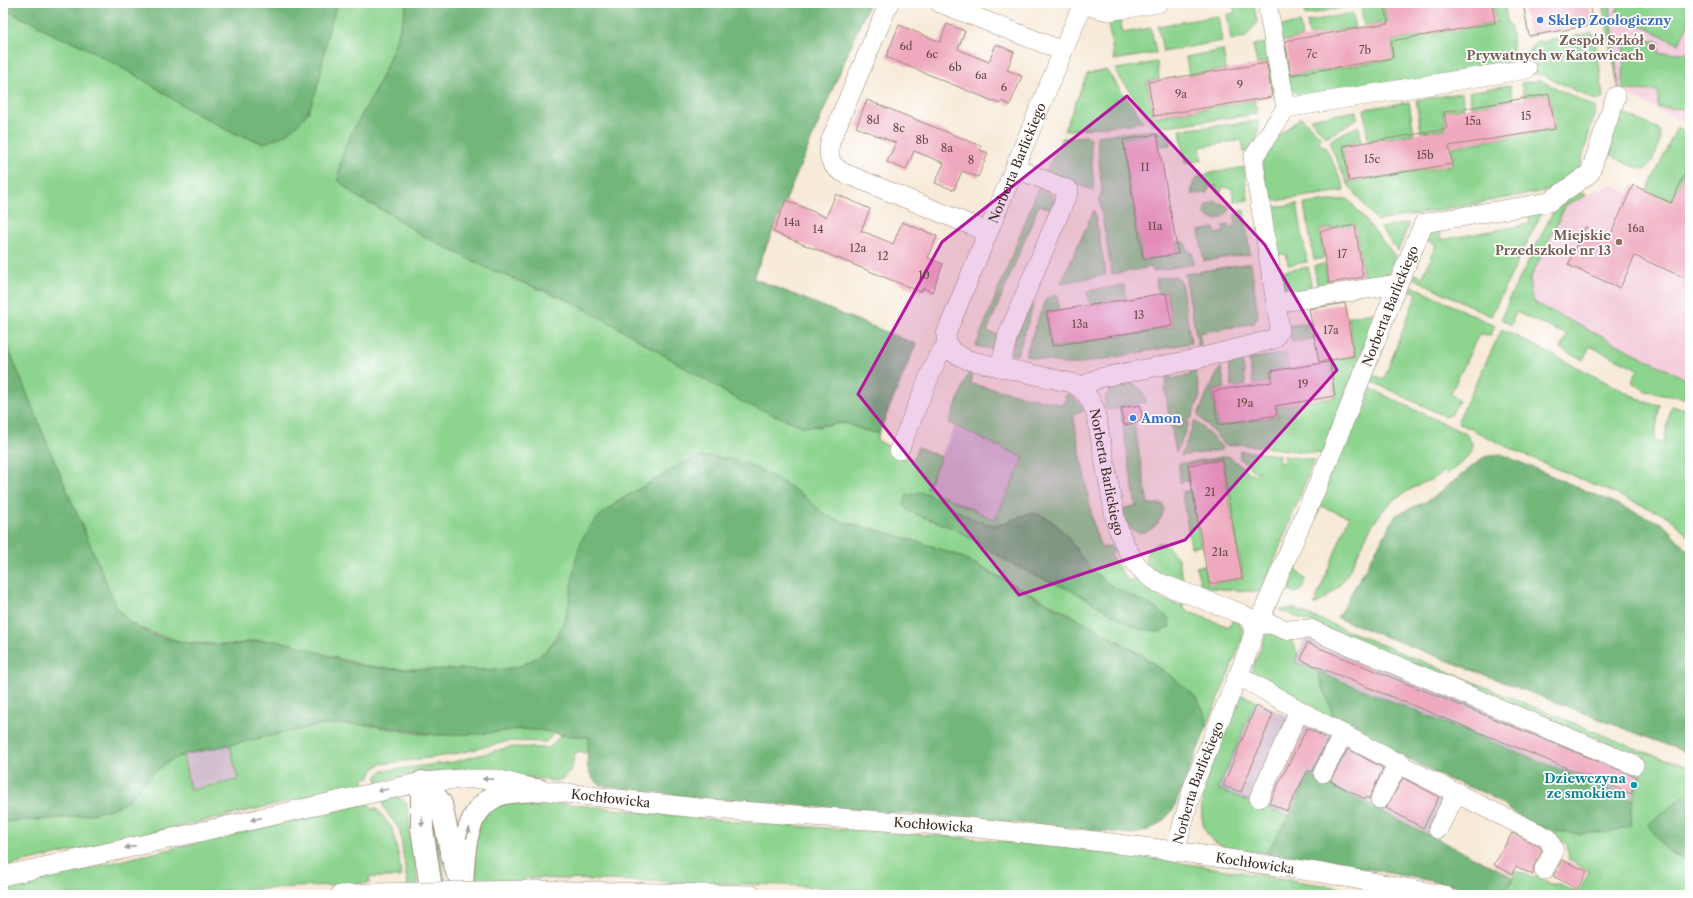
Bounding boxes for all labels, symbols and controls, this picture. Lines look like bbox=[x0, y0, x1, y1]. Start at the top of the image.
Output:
place label: Sklep Zoologiczny bbox=[1548, 12, 1672, 28]
marker: Sklep Zoologiczny bbox=[1535, 15, 1545, 25]
place label: Zespół Szkół Prywatnych w Katowicach bbox=[1467, 32, 1644, 63]
house number: 6d bbox=[899, 39, 913, 53]
marker: Zespół Szkół Prywatnych w Katowicach bbox=[1647, 42, 1657, 52]
house number: 7b bbox=[1359, 43, 1371, 57]
house number: 6c bbox=[926, 47, 938, 61]
house number: 7c bbox=[1306, 47, 1318, 61]
house number: 6b bbox=[948, 60, 962, 74]
house number: 6a bbox=[975, 68, 987, 82]
house number: 9 bbox=[1237, 78, 1243, 92]
house number: 6 bbox=[1001, 80, 1008, 94]
house number: 9a bbox=[1175, 87, 1187, 101]
street label: Norberta Barlickiego bbox=[985, 100, 1049, 226]
house number: 15 bbox=[1521, 109, 1531, 123]
house number: 8d bbox=[866, 113, 880, 127]
house number: 15a bbox=[1465, 114, 1481, 128]
house number: 8c bbox=[893, 121, 905, 135]
house number: 8b bbox=[915, 133, 929, 147]
house number: 8a bbox=[941, 141, 953, 155]
house number: 15b bbox=[1416, 148, 1434, 162]
house number: 15c bbox=[1364, 152, 1380, 166]
house number: 8 bbox=[968, 153, 974, 167]
house number: 11 bbox=[1140, 160, 1150, 174]
house number: 14a bbox=[784, 215, 801, 229]
house number: 11a bbox=[1147, 219, 1163, 233]
house number: 16a bbox=[1628, 221, 1645, 235]
house number: 14 bbox=[813, 222, 823, 236]
place label: Miejskie Przedszkole nr 13 bbox=[1495, 227, 1611, 258]
marker: Miejskie Przedszkole nr 13 bbox=[1614, 237, 1624, 247]
house number: 12a bbox=[850, 241, 867, 255]
street label: Norberta Barlickiego bbox=[1358, 243, 1421, 369]
house number: 17 bbox=[1337, 247, 1348, 261]
house number: 12 bbox=[878, 249, 888, 263]
house number: 10 bbox=[918, 268, 930, 282]
house number: 13 bbox=[1134, 308, 1144, 322]
house number: 13a bbox=[1072, 317, 1088, 331]
house number: 17a bbox=[1323, 323, 1339, 337]
house number: 19 bbox=[1297, 377, 1309, 391]
house number: 19a bbox=[1237, 396, 1254, 410]
street label: Norberta Barlickiego bbox=[1087, 407, 1128, 538]
place label: Amon bbox=[1140, 410, 1181, 426]
marker: Amon bbox=[1128, 413, 1138, 423]
house number: 21 bbox=[1205, 485, 1216, 499]
house number: 21a bbox=[1212, 545, 1229, 559]
street label: Norberta Barlickiego bbox=[1169, 719, 1227, 846]
place label: Dziewczyna ze smokiem bbox=[1544, 770, 1626, 801]
one-way arrow bbox=[481, 776, 494, 782]
marker: Dziewczyna ze smokiem bbox=[1629, 780, 1639, 790]
street label: Kochłowicka bbox=[570, 786, 651, 811]
one-way arrow bbox=[377, 787, 389, 793]
street label: Kochłowicka bbox=[893, 814, 974, 836]
one-way arrow bbox=[419, 815, 425, 828]
one-way arrow bbox=[250, 816, 263, 822]
one-way arrow bbox=[465, 827, 471, 839]
one-way arrow bbox=[124, 845, 136, 851]
street label: Kochłowicka bbox=[1214, 849, 1296, 877]

